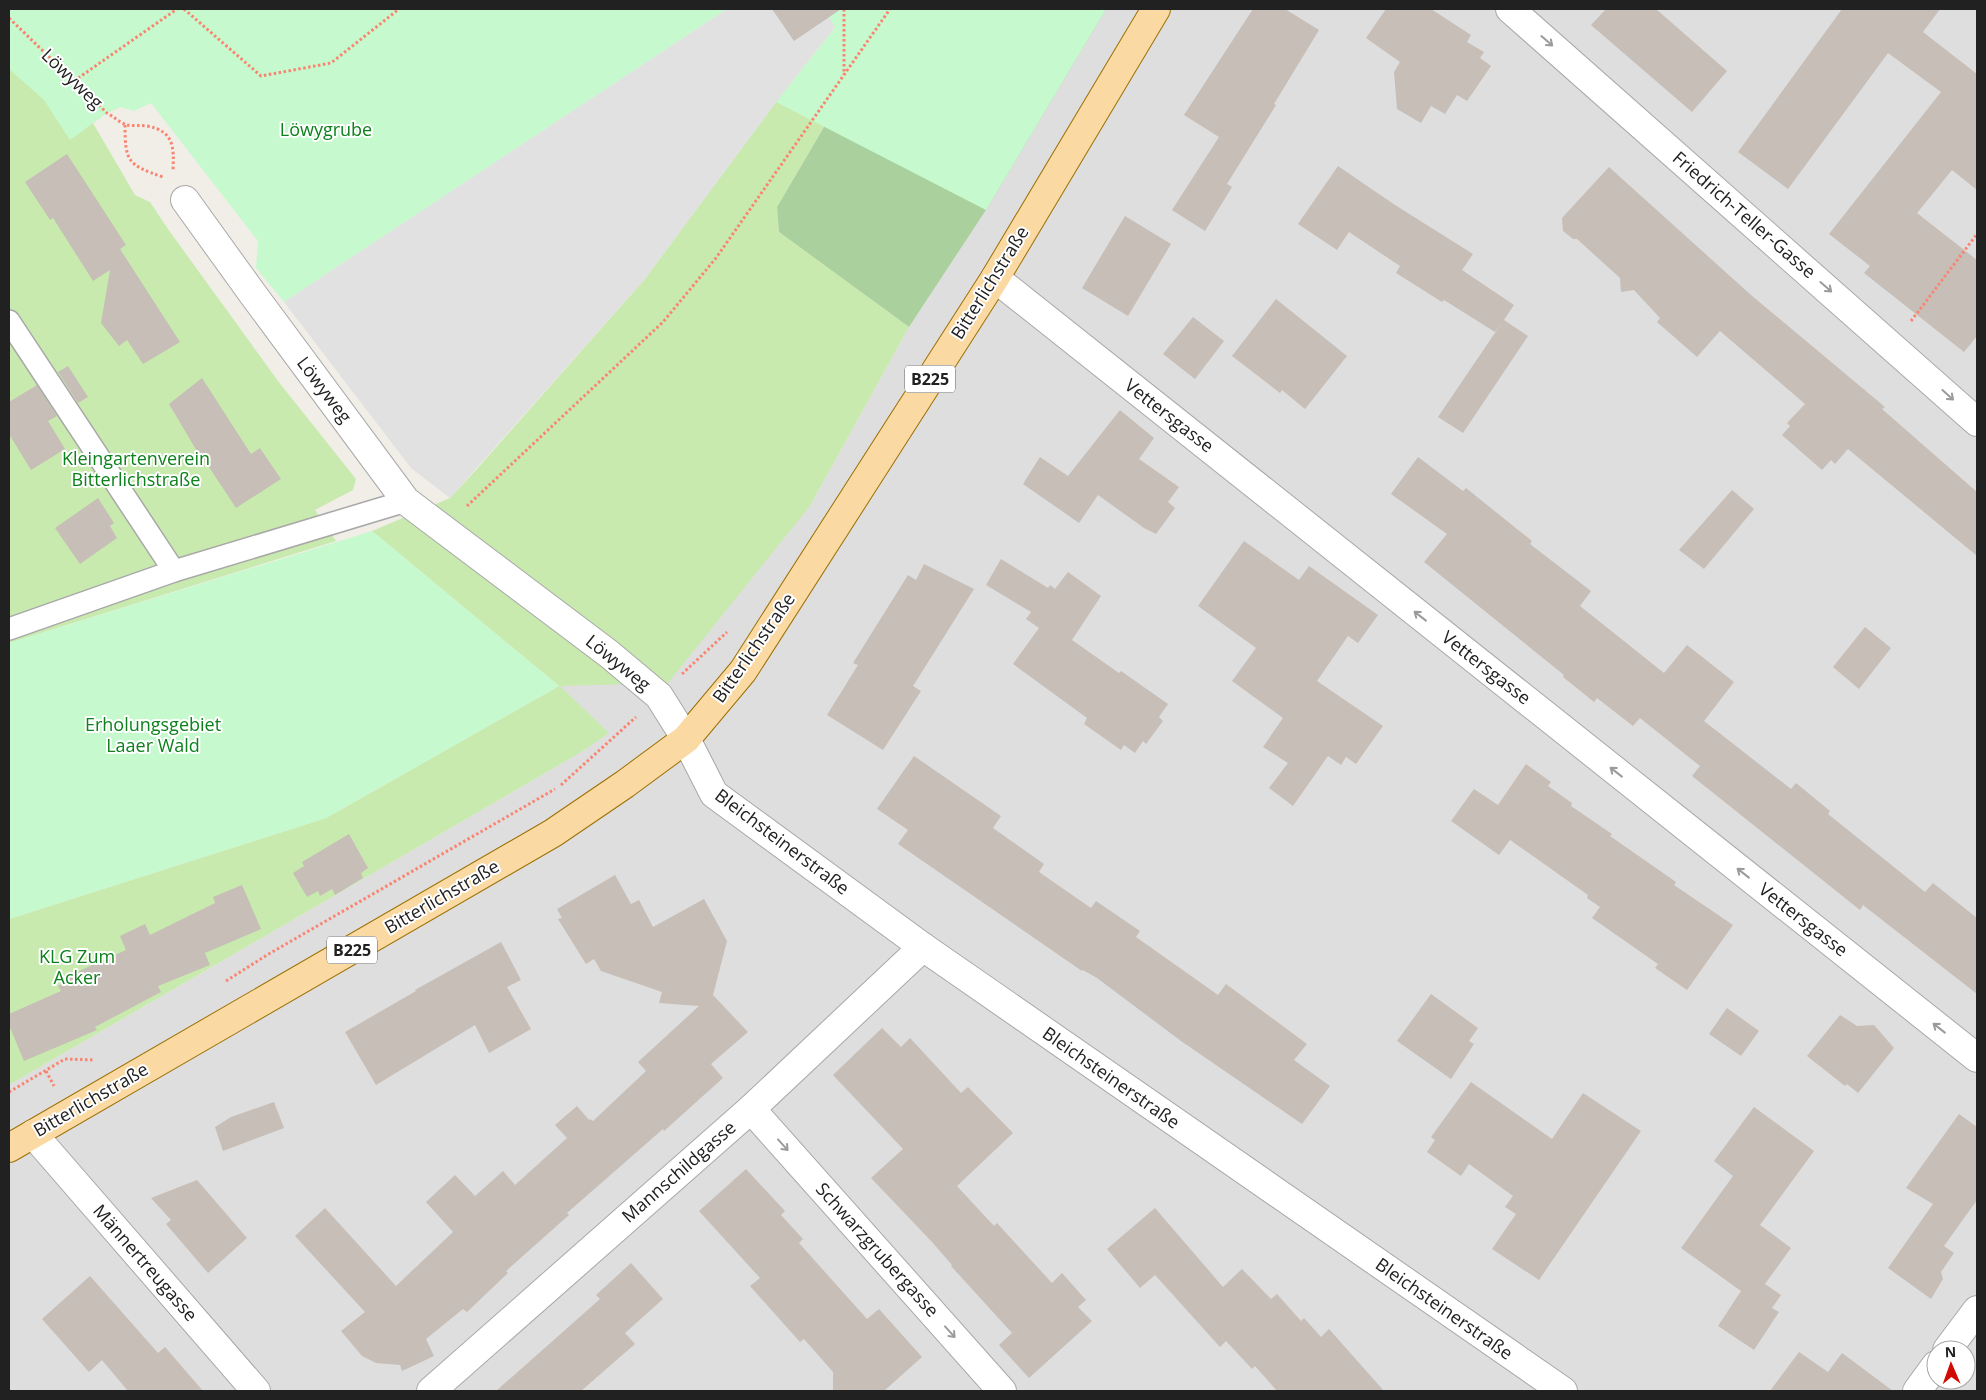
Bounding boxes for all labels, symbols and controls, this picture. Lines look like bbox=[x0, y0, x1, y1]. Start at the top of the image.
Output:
one-way arrow bbox=[1541, 35, 1554, 47]
street label: Löwyweg bbox=[37, 43, 109, 114]
park label: Löwygrube bbox=[280, 117, 372, 141]
street label: Friedrich-Teller-Gasse bbox=[1668, 145, 1821, 283]
street label: Bitterlichstraße bbox=[945, 221, 1033, 343]
one-way arrow bbox=[1820, 282, 1833, 293]
street label: Löwyweg bbox=[292, 351, 358, 428]
road number: B225 bbox=[905, 366, 955, 392]
street label: Vettersgasse bbox=[1120, 373, 1219, 458]
one-way arrow bbox=[1941, 390, 1954, 401]
park label: Kleingartenverein Bitterlichstraße bbox=[62, 446, 210, 491]
street label: Bitterlichstraße bbox=[706, 588, 800, 707]
one-way arrow bbox=[1414, 611, 1427, 622]
street label: Vettersgasse bbox=[1437, 625, 1536, 710]
street label: Löwyweg bbox=[581, 629, 656, 696]
park label: Erholungsgebiet Laaer Wald bbox=[85, 712, 221, 757]
one-way arrow bbox=[1610, 766, 1623, 777]
street label: Bleichsteinerstraße bbox=[711, 783, 855, 900]
street label: Bitterlichstraße bbox=[380, 854, 503, 939]
one-way arrow bbox=[1737, 867, 1750, 878]
street label: Vettersgasse bbox=[1754, 877, 1853, 962]
road number: B225 bbox=[327, 936, 377, 964]
park label: KLG Zum Acker bbox=[39, 944, 115, 989]
street label: Bleichsteinerstraße bbox=[1038, 1021, 1185, 1134]
one-way arrow bbox=[1933, 1023, 1946, 1034]
street label: Bitterlichstraße bbox=[29, 1057, 152, 1142]
street label: Mannschildgasse bbox=[616, 1115, 740, 1227]
one-way arrow bbox=[778, 1139, 789, 1152]
street label: Schwarzgrubergasse bbox=[811, 1177, 945, 1322]
street label: Männertreugasse bbox=[88, 1199, 203, 1326]
street label: Bleichsteinerstraße bbox=[1371, 1252, 1518, 1365]
one-way arrow bbox=[944, 1325, 955, 1338]
north arrow bbox=[1926, 1340, 1976, 1390]
text: N bbox=[1945, 1342, 1957, 1361]

